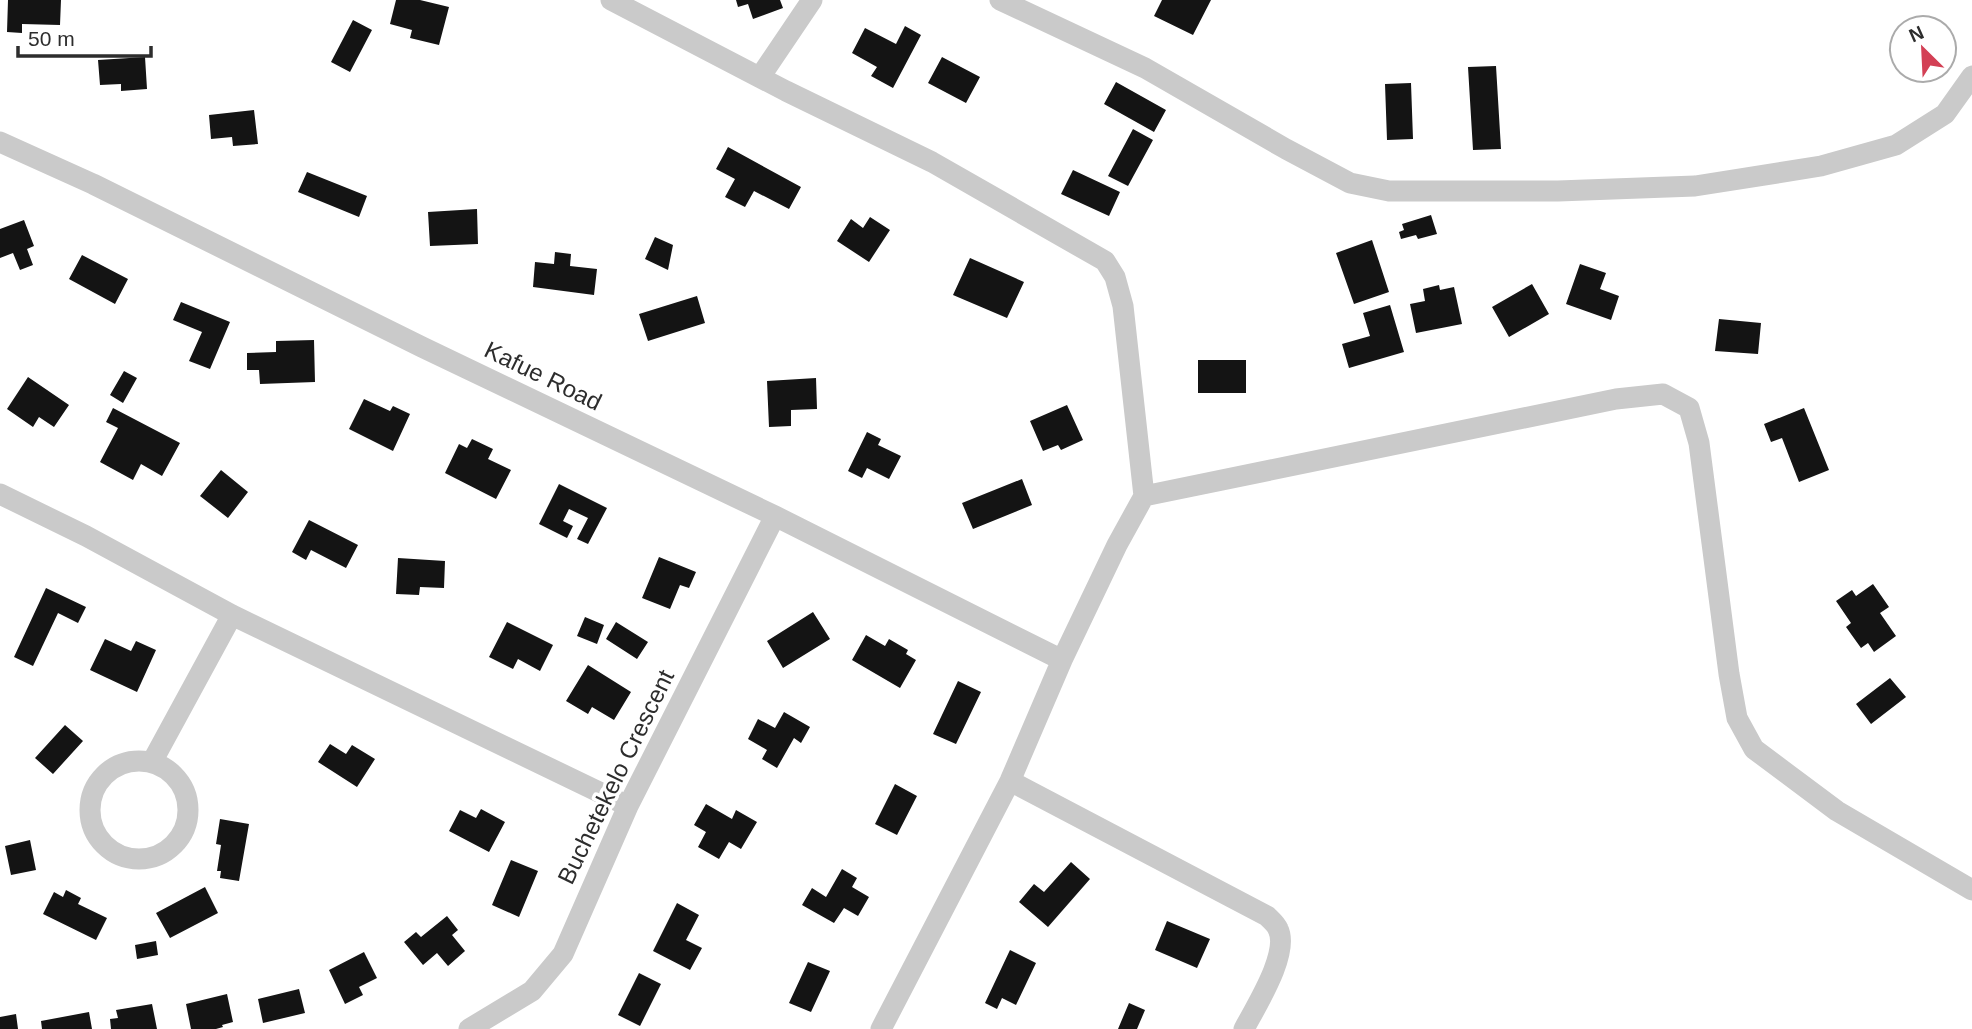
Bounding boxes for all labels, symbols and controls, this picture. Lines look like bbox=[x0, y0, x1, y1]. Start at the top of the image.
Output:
scale bar bbox=[18, 14, 150, 58]
north arrow bbox=[1888, 14, 1958, 84]
text: N bbox=[1906, 22, 1927, 46]
text: 50 m bbox=[28, 27, 75, 50]
street label: Kafue Road bbox=[480, 336, 606, 415]
street label: Buchetekelo Crescent bbox=[552, 665, 679, 888]

